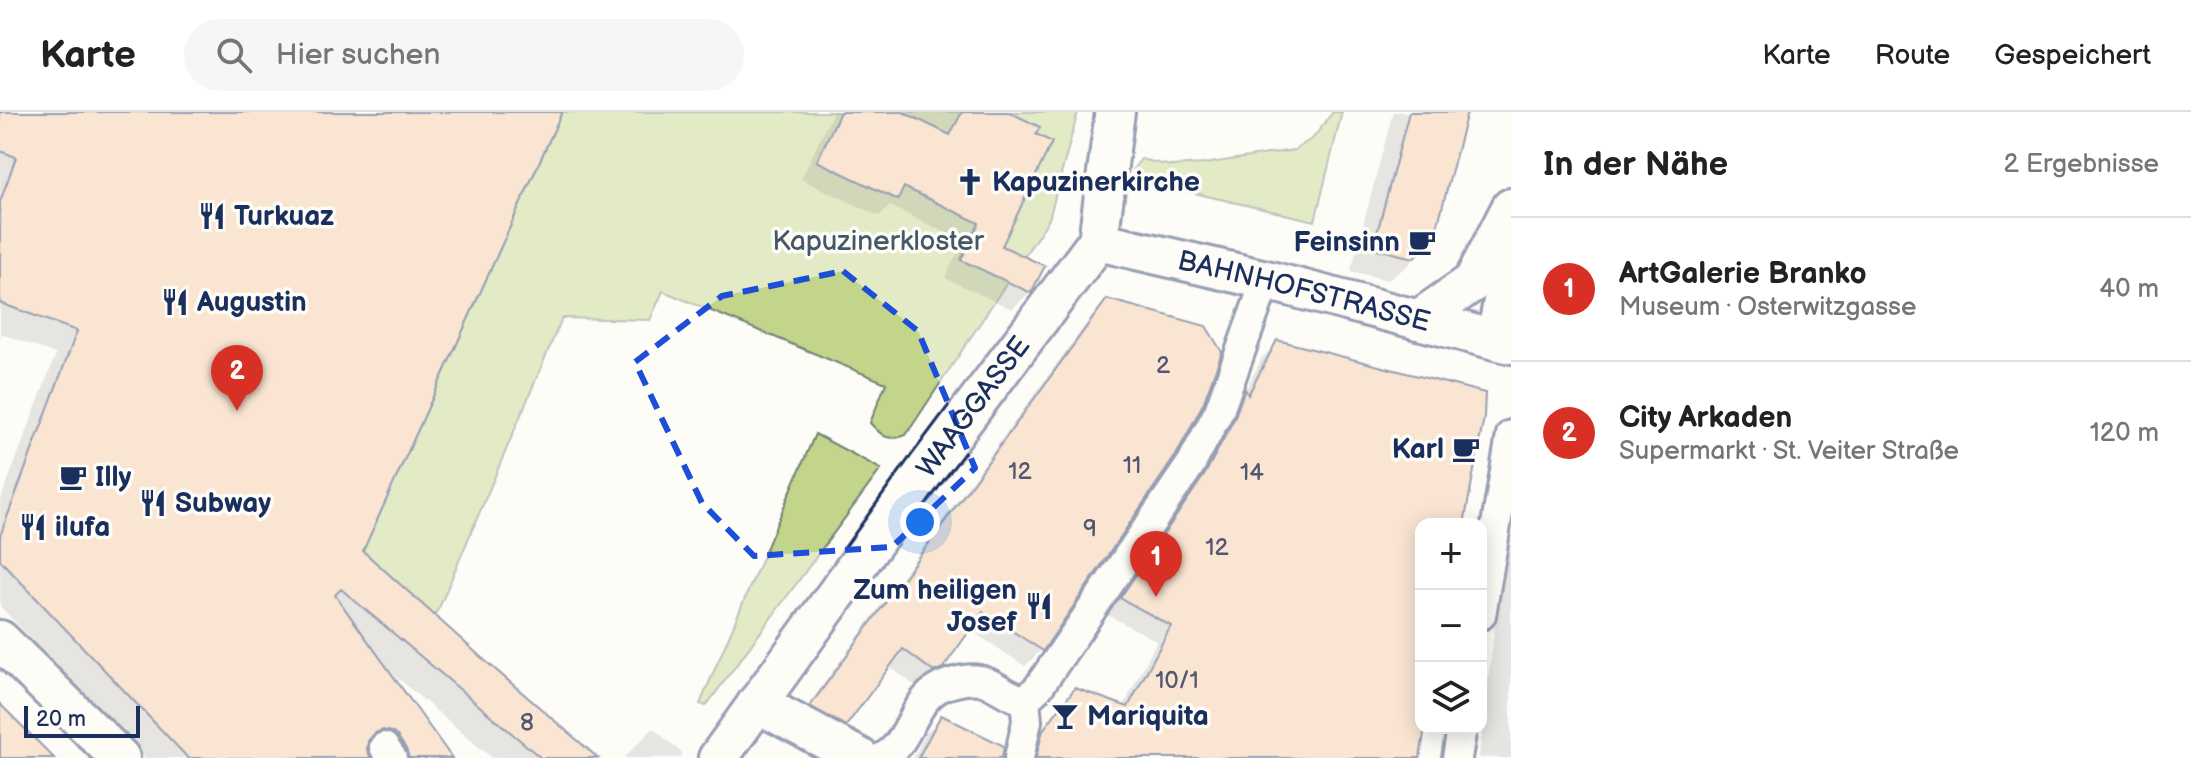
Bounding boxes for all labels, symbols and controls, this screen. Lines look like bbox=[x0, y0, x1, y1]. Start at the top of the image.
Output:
search box bbox=[184, 19, 744, 91]
text: Karte bbox=[40, 33, 136, 78]
icon: search bbox=[212, 33, 256, 77]
text: Hier suchen bbox=[276, 37, 440, 73]
text: Karte bbox=[1762, 39, 1831, 72]
text: Route bbox=[1875, 39, 1950, 72]
text: Gespeichert bbox=[1994, 39, 2151, 72]
text: In der Nähe bbox=[1543, 144, 1728, 185]
text: 2 Ergebnisse bbox=[2004, 149, 2159, 180]
place label: Kapuzinerkirche bbox=[992, 166, 1200, 199]
church icon: Kapuzinerkirche bbox=[955, 167, 985, 197]
place label: Turkuaz bbox=[234, 200, 334, 233]
restaurant icon: Turkuaz bbox=[197, 201, 227, 231]
park label: Kapuzinerkloster bbox=[772, 225, 985, 258]
place label: Feinsinn bbox=[1293, 226, 1400, 259]
cafe icon: Feinsinn bbox=[1407, 227, 1437, 257]
street label: BAHNHOFSTRASSE bbox=[1175, 244, 1434, 339]
text: ArtGalerie Branko bbox=[1619, 256, 1867, 292]
text: 1 bbox=[1564, 274, 1574, 305]
text: 40 m bbox=[2099, 274, 2159, 305]
place label: Augustin bbox=[196, 286, 307, 319]
restaurant icon: Augustin bbox=[160, 287, 190, 317]
text: Museum · Osterwitzgasse bbox=[1619, 292, 1916, 323]
street label: WAAGGASSE bbox=[910, 330, 1037, 484]
pin: 2 bbox=[211, 345, 263, 411]
house number: 2 bbox=[1156, 351, 1170, 380]
text: City Arkaden bbox=[1619, 400, 1792, 436]
text: 2 bbox=[1561, 418, 1577, 449]
text: 120 m bbox=[2090, 418, 2159, 449]
place label: Karl bbox=[1392, 433, 1444, 466]
cafe icon: Karl bbox=[1451, 434, 1481, 464]
text: Supermarkt · St. Veiter Straße bbox=[1619, 436, 1959, 467]
house number: 11 bbox=[1123, 451, 1141, 480]
house number: 12 bbox=[1008, 457, 1032, 486]
house number: 14 bbox=[1240, 458, 1264, 487]
place label: Illy bbox=[95, 461, 132, 494]
cafe icon: Illy bbox=[58, 462, 88, 492]
place label: Subway bbox=[175, 487, 271, 520]
restaurant icon: Subway bbox=[138, 488, 168, 518]
your location bbox=[900, 502, 940, 542]
place label: ilufa bbox=[55, 511, 110, 544]
restaurant icon: ilufa bbox=[18, 512, 48, 542]
house number: 9 bbox=[1083, 514, 1097, 543]
map controls bbox=[1415, 518, 1487, 734]
button: + bbox=[1415, 518, 1487, 590]
pin: 1 bbox=[1130, 531, 1182, 597]
house number: 12 bbox=[1205, 533, 1229, 562]
place label: Zum heiligen Josef bbox=[853, 574, 1018, 639]
button: − bbox=[1415, 590, 1487, 662]
restaurant icon: Zum heiligen Josef bbox=[1024, 591, 1054, 621]
button: layers bbox=[1415, 662, 1487, 734]
house number: 10/1 bbox=[1155, 666, 1199, 695]
place label: Mariquita bbox=[1087, 700, 1209, 733]
bar icon: Mariquita bbox=[1050, 701, 1080, 731]
scale bar bbox=[24, 702, 140, 738]
text: 20 m bbox=[36, 706, 86, 733]
house number: 8 bbox=[520, 708, 534, 737]

